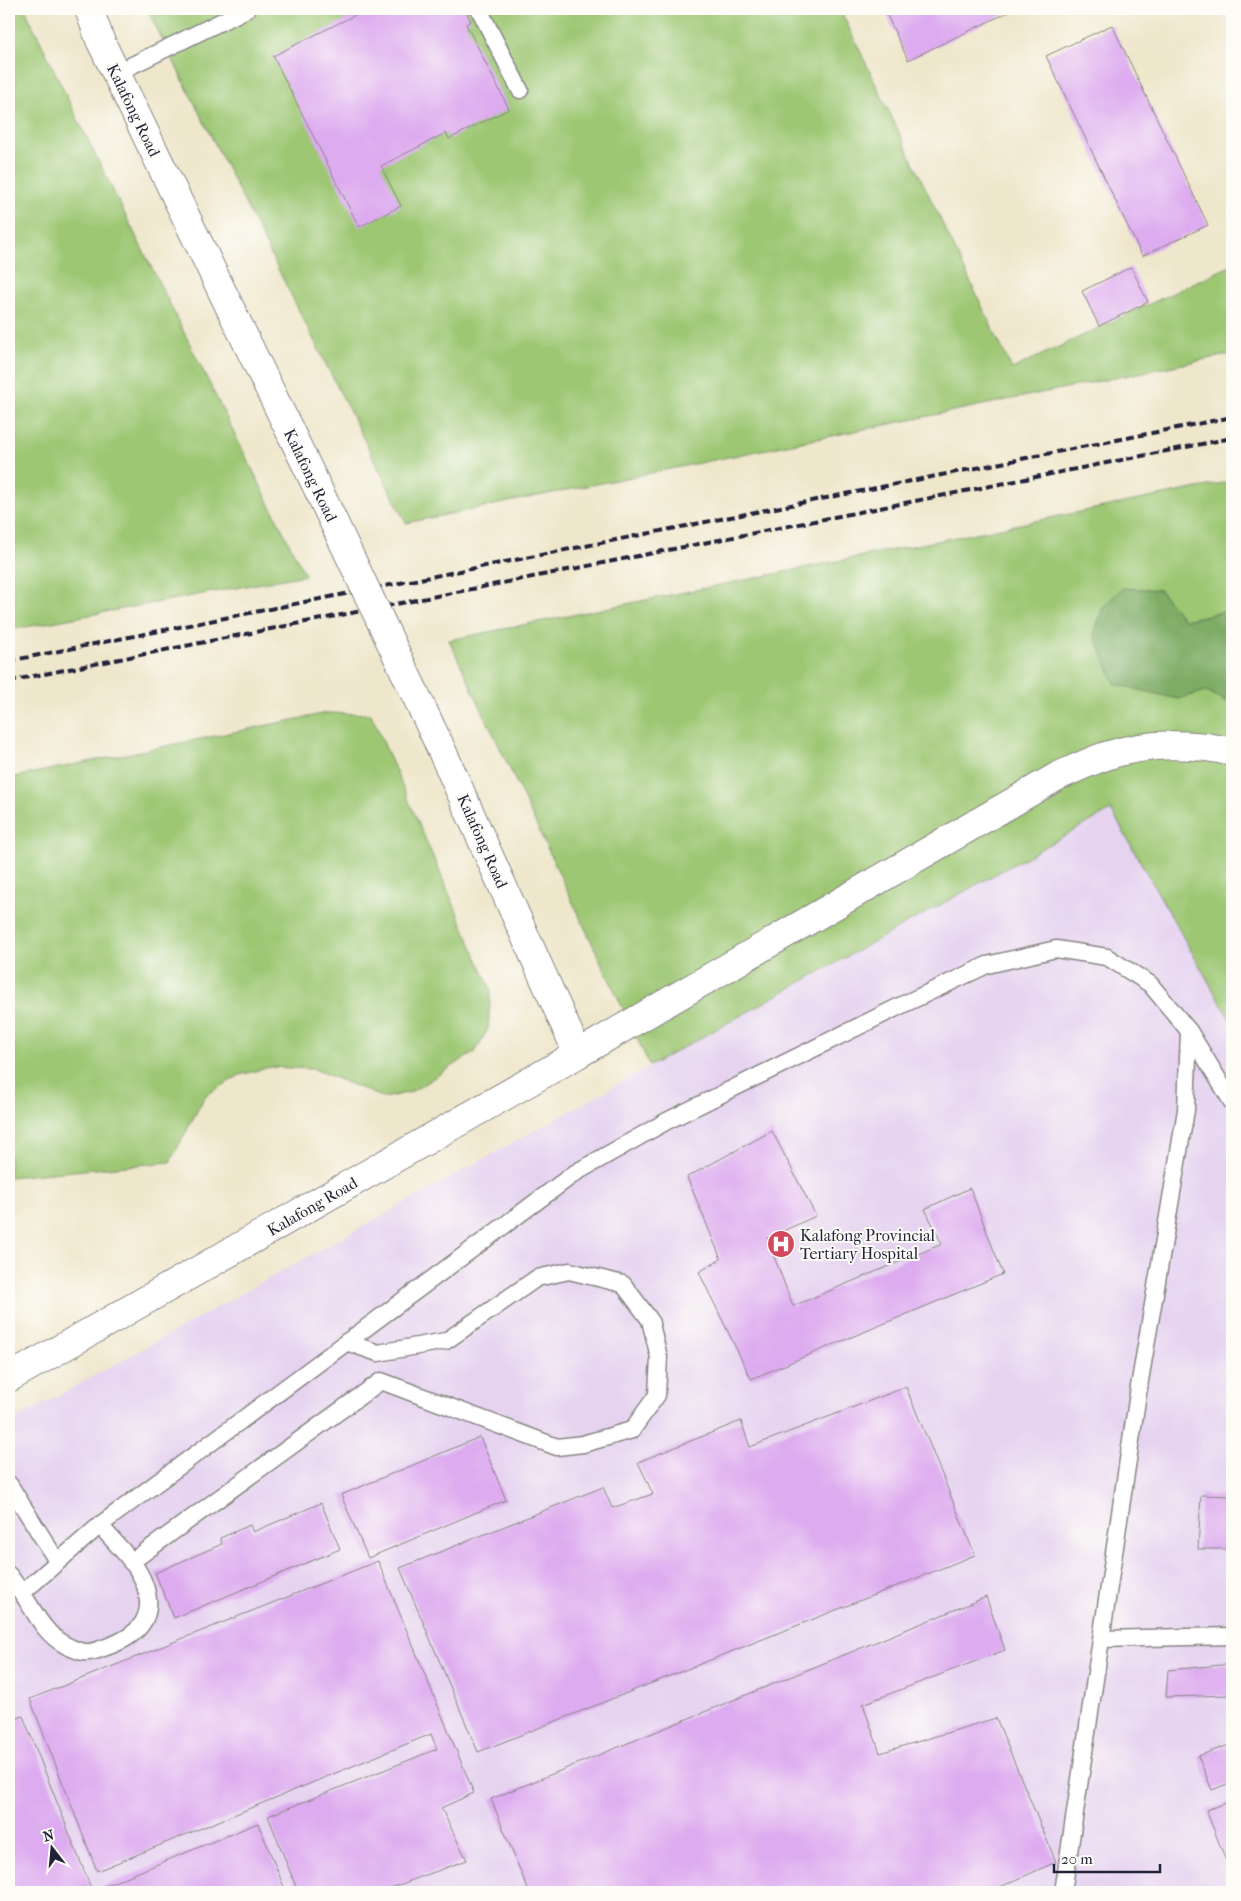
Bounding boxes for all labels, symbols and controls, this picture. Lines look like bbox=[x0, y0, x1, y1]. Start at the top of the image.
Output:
street label: Kalafong Road bbox=[103, 61, 164, 160]
street label: Kalafong Road bbox=[280, 426, 341, 525]
street label: Kalafong Road bbox=[453, 791, 512, 891]
street label: Kalafong Road bbox=[264, 1173, 361, 1240]
place label: Kalafong Provincial Tertiary Hospital bbox=[800, 1226, 936, 1263]
hospital icon: Kalafong Provincial Tertiary Hospital bbox=[766, 1229, 796, 1259]
north arrow bbox=[28, 1824, 78, 1874]
text: N bbox=[41, 1826, 56, 1846]
scale bar bbox=[1054, 1841, 1160, 1873]
text: 20 m bbox=[1061, 1850, 1093, 1868]

